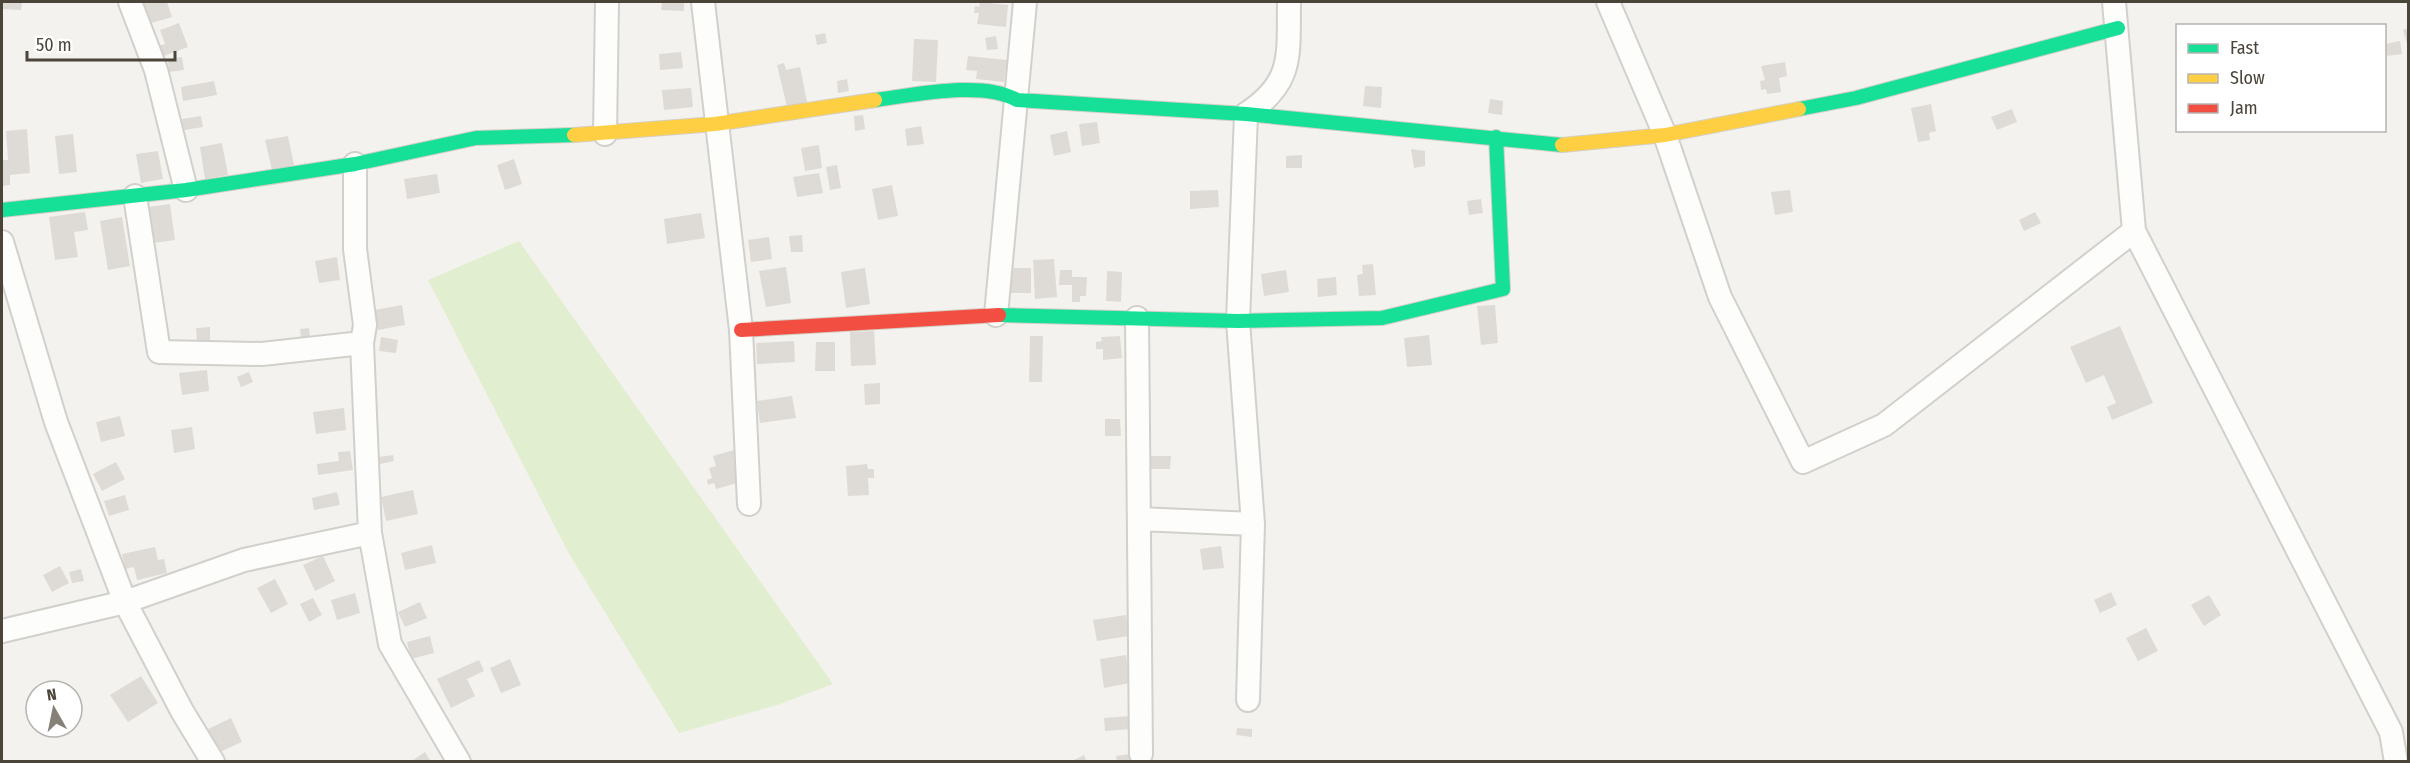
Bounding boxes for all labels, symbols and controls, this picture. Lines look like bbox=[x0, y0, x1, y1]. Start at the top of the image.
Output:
scale bar bbox=[27, 24, 176, 62]
legend bbox=[2176, 24, 2386, 132]
text: 50 m bbox=[36, 34, 72, 56]
text: Fast bbox=[2230, 37, 2259, 59]
text: Slow bbox=[2230, 67, 2265, 89]
text: Jam bbox=[2230, 97, 2258, 119]
north arrow bbox=[24, 679, 84, 739]
text: N bbox=[46, 685, 58, 705]

